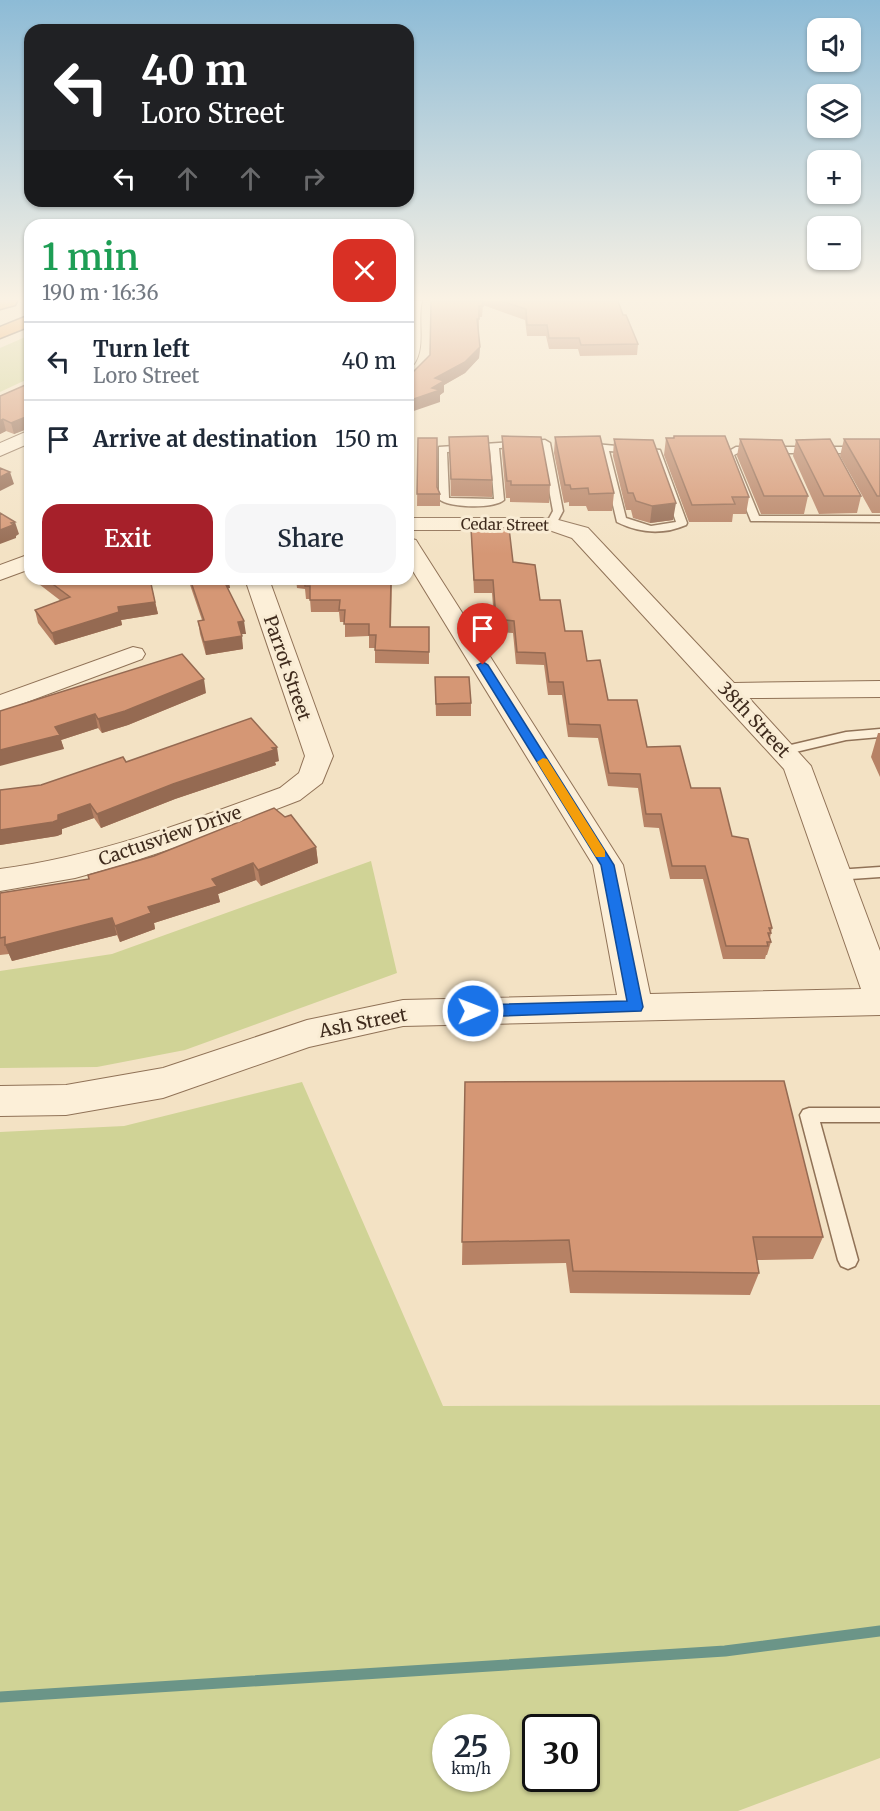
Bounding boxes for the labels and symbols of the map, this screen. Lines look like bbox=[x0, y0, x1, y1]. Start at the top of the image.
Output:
street label: Cedar Street bbox=[461, 514, 549, 535]
pin bbox=[457, 603, 508, 665]
street label: Parrot Street bbox=[259, 612, 316, 724]
street label: 38th Street bbox=[713, 677, 795, 762]
street label: Cactusview Drive bbox=[95, 800, 244, 871]
position arrow bbox=[441, 979, 505, 1043]
street label: Ash Street bbox=[316, 1003, 409, 1042]
speed limit sign: 30 bbox=[522, 1714, 600, 1792]

